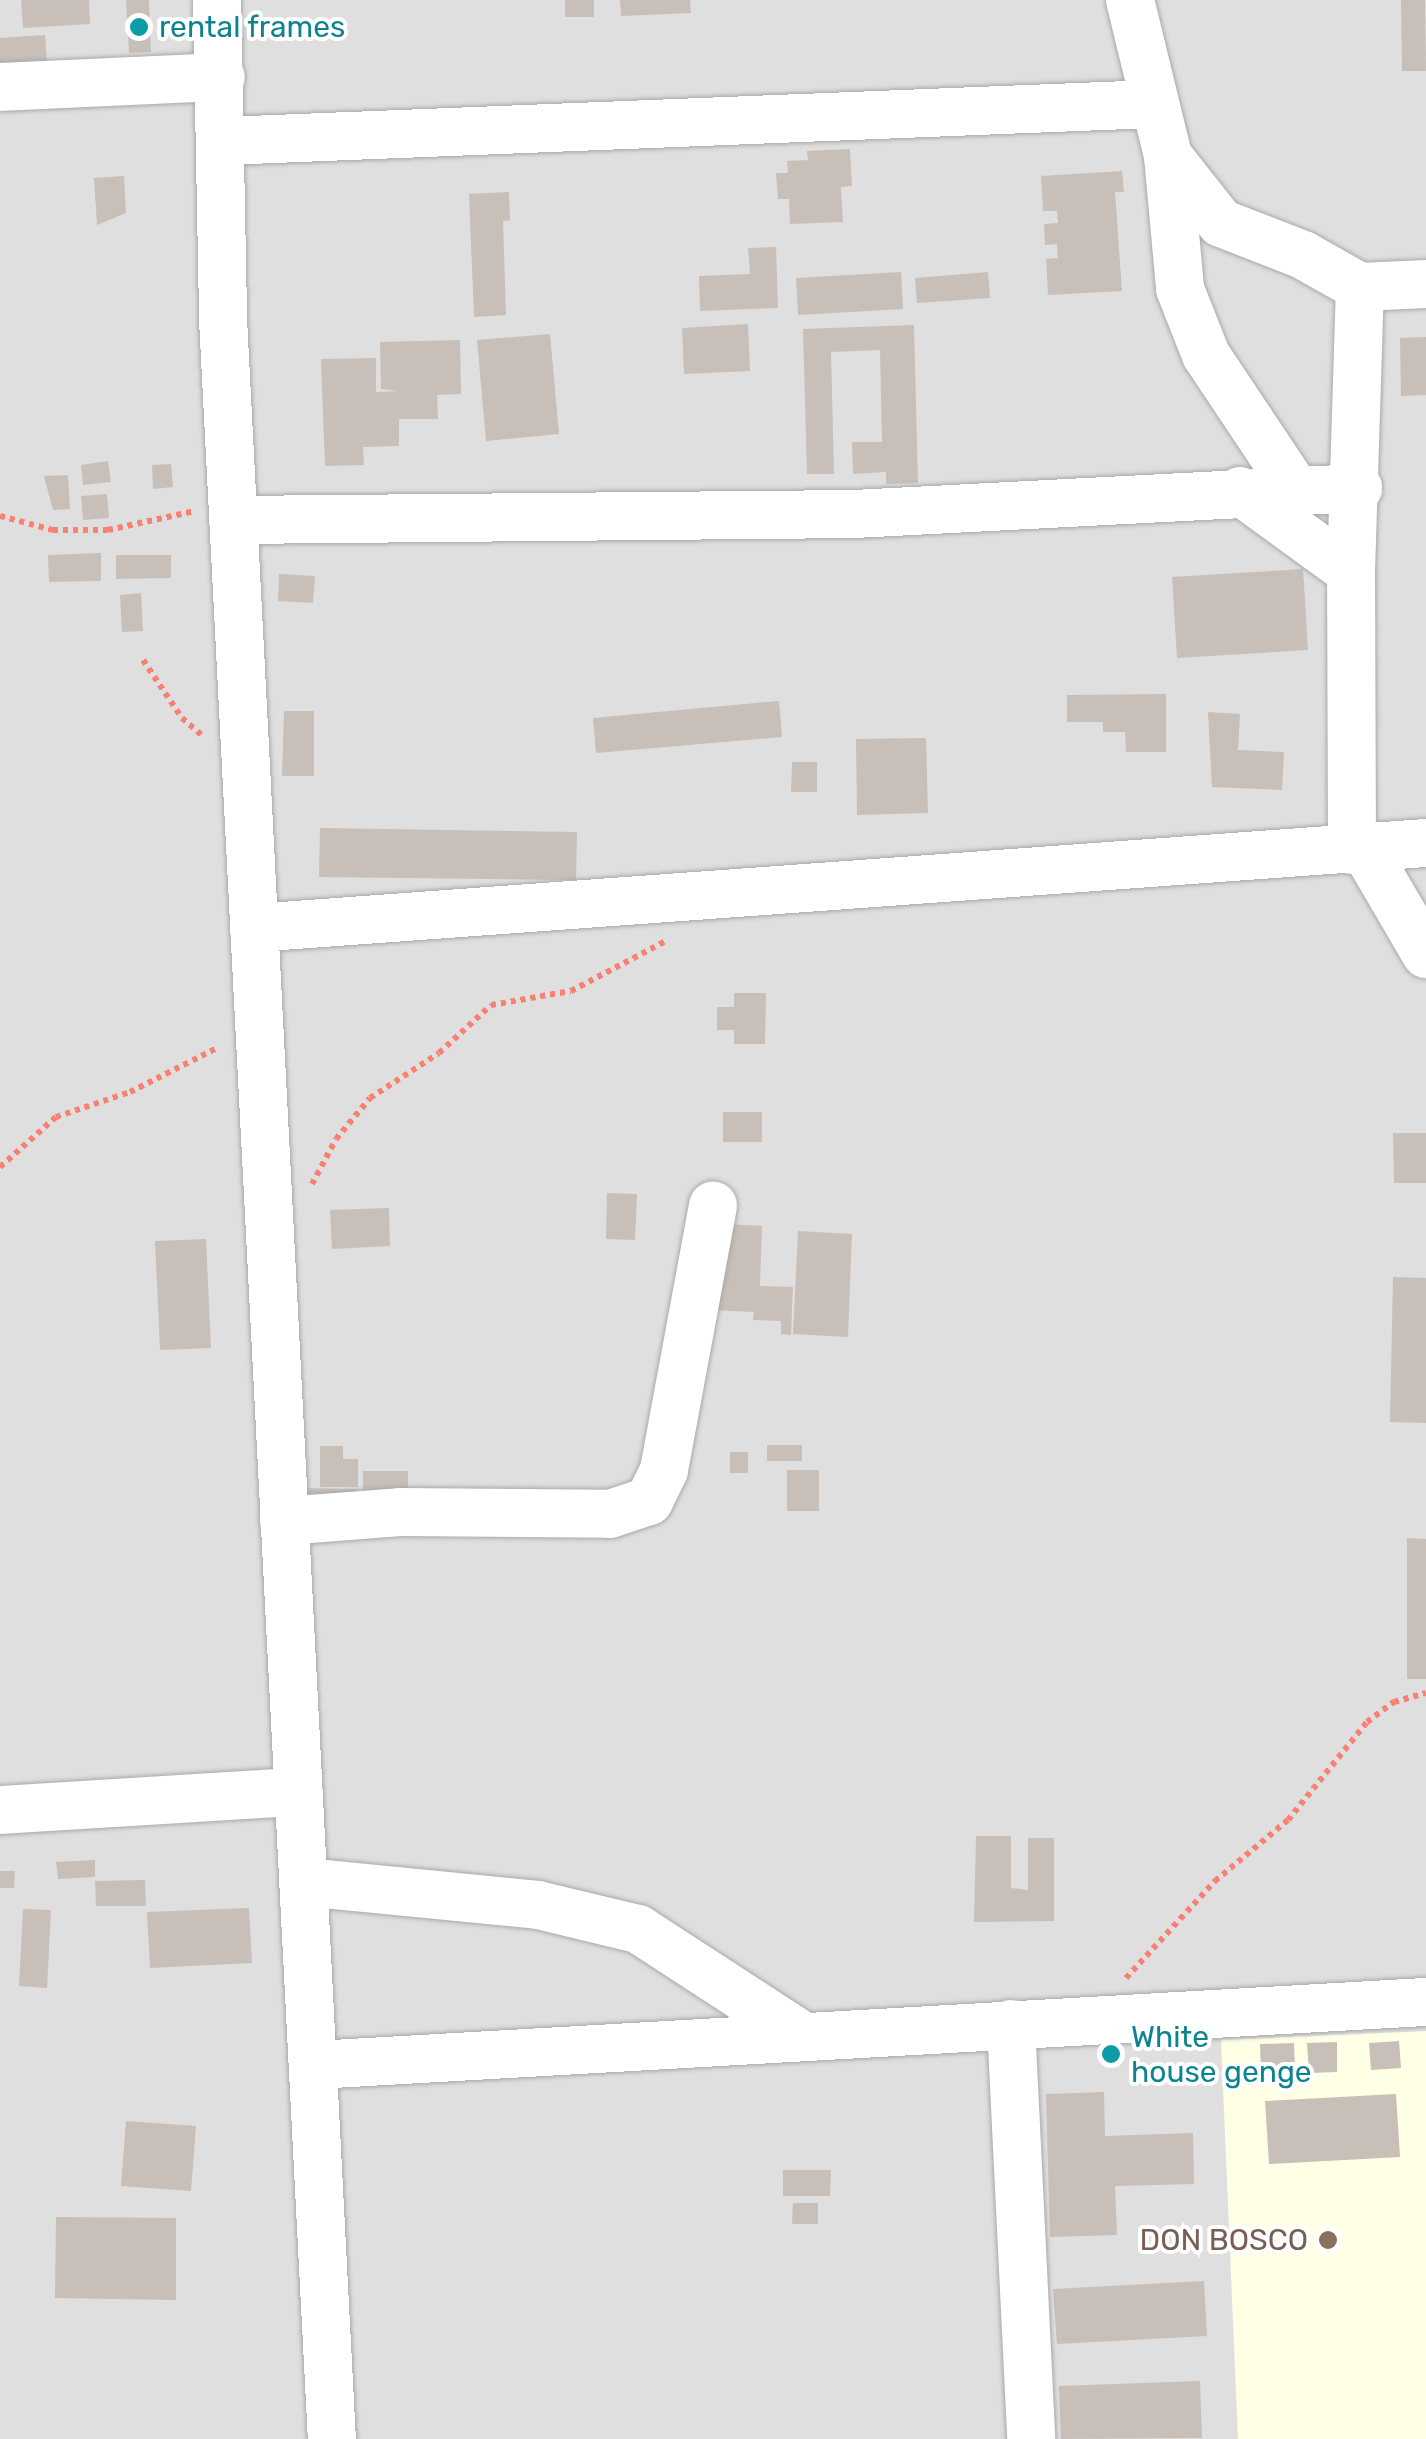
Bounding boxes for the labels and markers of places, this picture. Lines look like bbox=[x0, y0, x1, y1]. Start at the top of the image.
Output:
place label: rental frames bbox=[159, 9, 346, 45]
marker: rental frames bbox=[128, 16, 150, 38]
place label: White house genge bbox=[1131, 2019, 1312, 2090]
marker: White house genge bbox=[1100, 2043, 1122, 2065]
place label: DON BOSCO bbox=[1140, 2222, 1308, 2258]
marker: DON BOSCO bbox=[1317, 2229, 1339, 2251]

